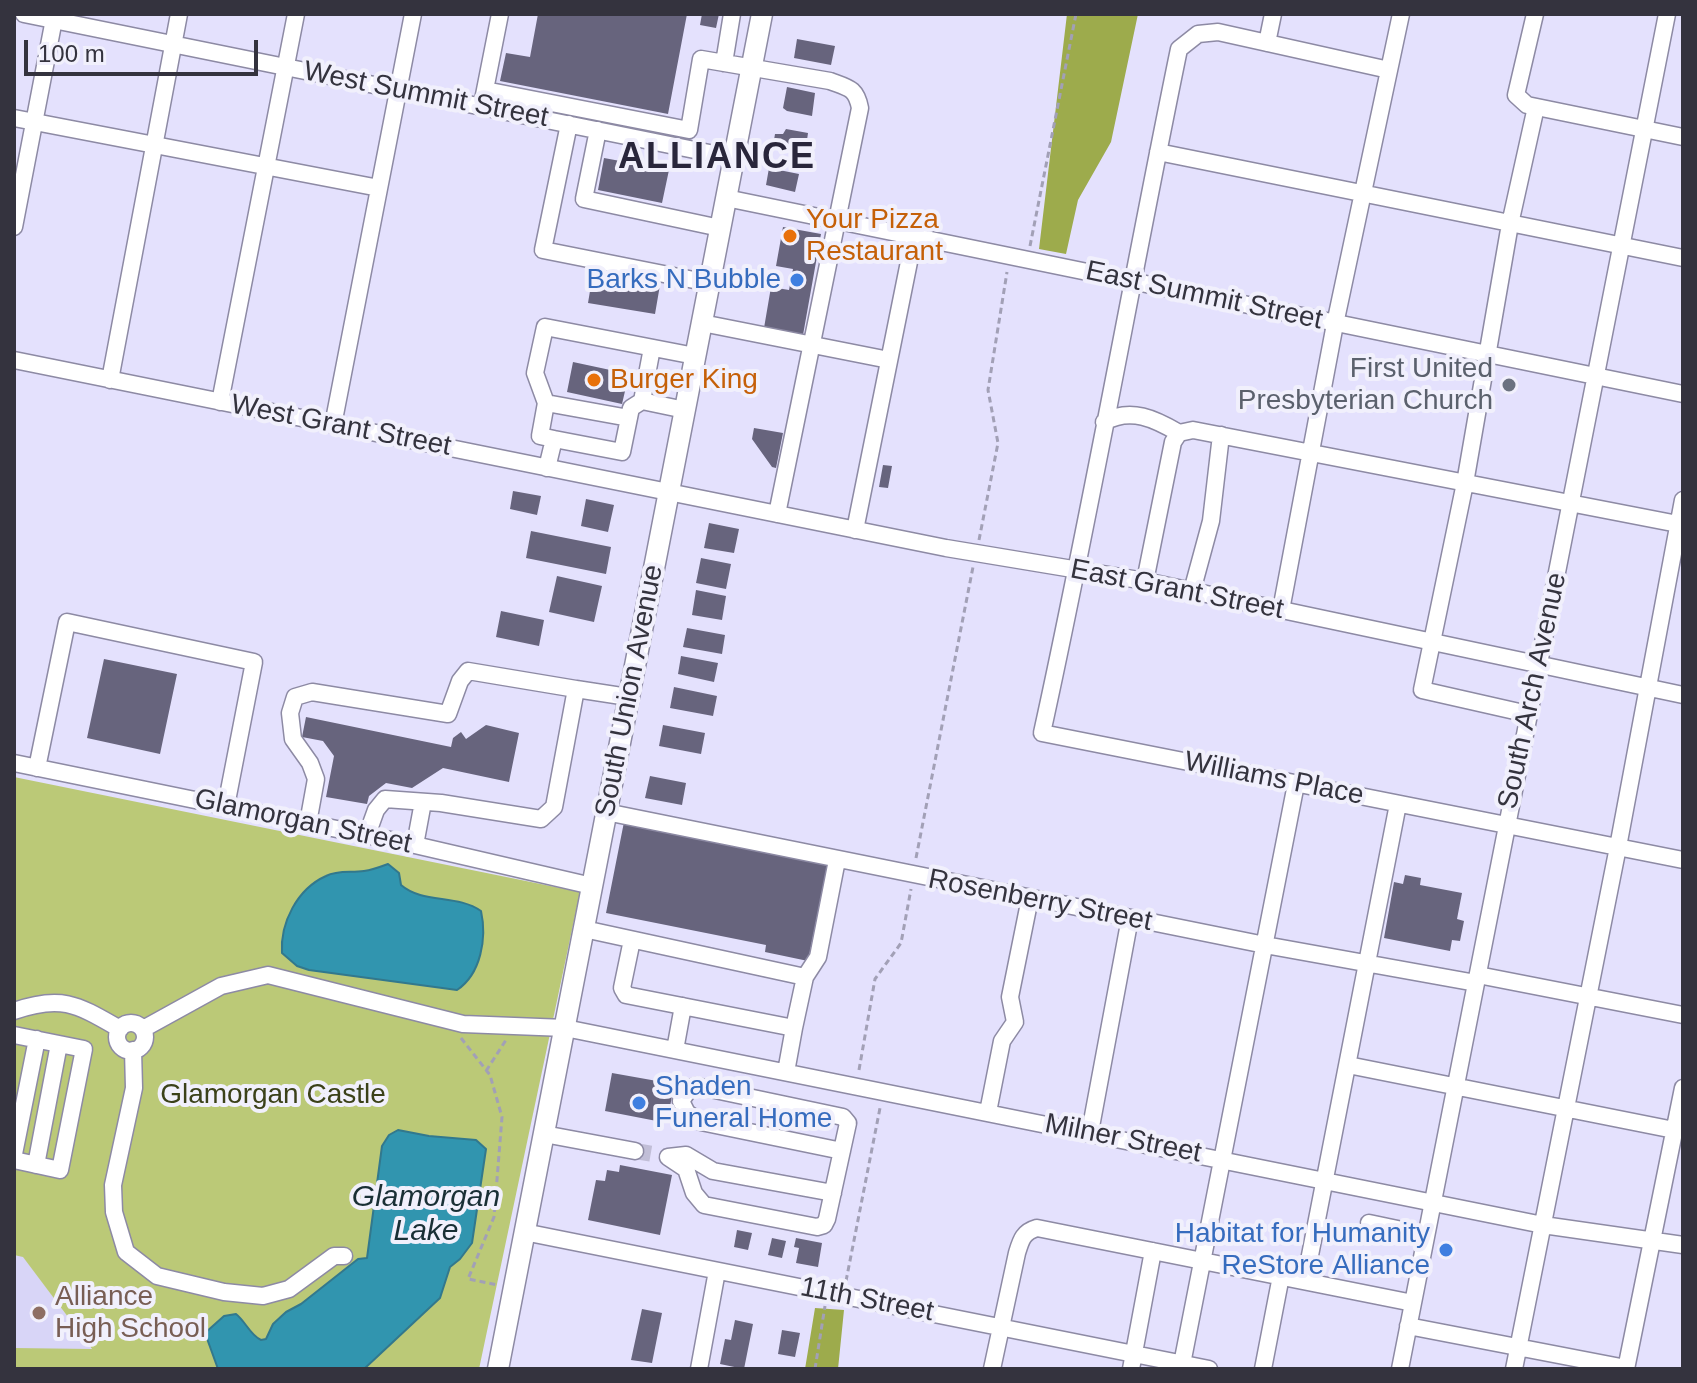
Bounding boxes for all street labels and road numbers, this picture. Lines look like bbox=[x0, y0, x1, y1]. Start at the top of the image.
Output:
street label: West Summit Street bbox=[301, 55, 551, 135]
street label: East Summit Street bbox=[1083, 254, 1325, 338]
street label: West Grant Street bbox=[228, 388, 454, 464]
street label: East Grant Street bbox=[1068, 553, 1286, 627]
street label: South Union Avenue bbox=[589, 562, 671, 820]
street label: South Arch Avenue bbox=[1492, 570, 1574, 812]
street label: Williams Place bbox=[1181, 745, 1367, 813]
street label: Glamorgan Street bbox=[191, 783, 415, 861]
street label: Rosenberry Street bbox=[925, 863, 1155, 939]
street label: Milner Street bbox=[1042, 1107, 1204, 1171]
street label: 11th Street bbox=[798, 1271, 936, 1329]

